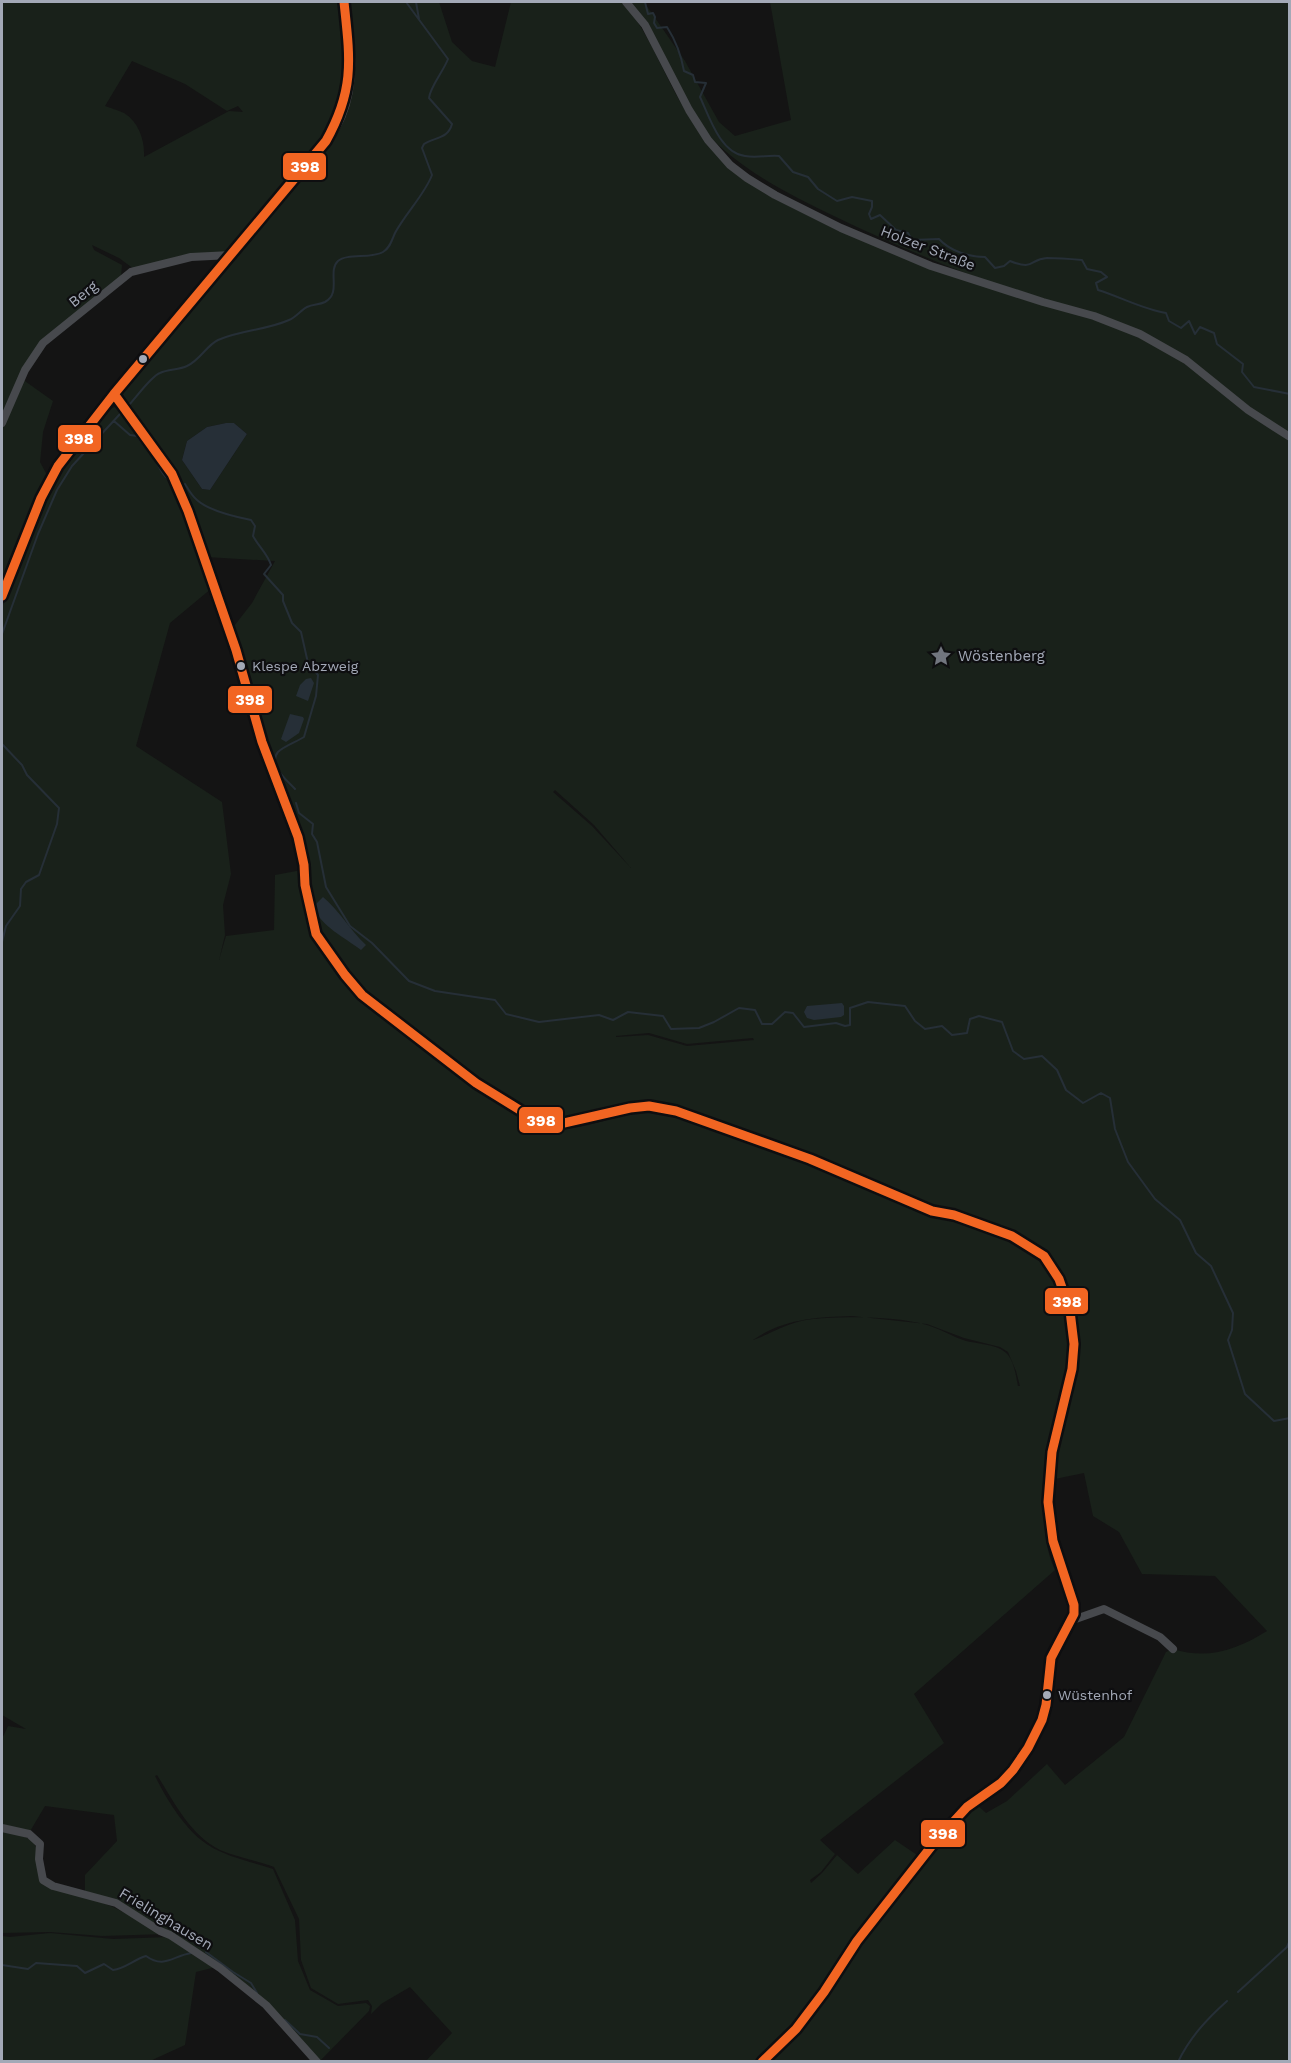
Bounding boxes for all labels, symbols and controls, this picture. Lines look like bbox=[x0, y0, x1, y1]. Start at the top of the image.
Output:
line badge: 398 bbox=[282, 152, 327, 181]
text: 398 bbox=[290, 157, 320, 176]
street label: Holzer Straße bbox=[878, 222, 978, 274]
street label: Berg bbox=[65, 277, 101, 311]
unlabelled marker bbox=[137, 353, 149, 365]
line badge: 398 bbox=[57, 424, 102, 453]
text: 398 bbox=[64, 429, 94, 448]
place icon: Wöstenberg bbox=[929, 644, 953, 668]
place label: Wöstenberg bbox=[958, 647, 1045, 665]
place label: Klespe Abzweig bbox=[252, 658, 359, 674]
marker: Klespe Abzweig bbox=[235, 660, 247, 672]
line badge: 398 bbox=[227, 685, 273, 714]
text: 398 bbox=[235, 690, 265, 709]
line badge: 398 bbox=[518, 1106, 564, 1134]
text: 398 bbox=[526, 1111, 556, 1130]
line badge: 398 bbox=[1044, 1287, 1089, 1315]
text: 398 bbox=[1052, 1292, 1082, 1311]
place label: Wüstenhof bbox=[1058, 1687, 1133, 1703]
marker: Wüstenhof bbox=[1041, 1689, 1053, 1701]
line badge: 398 bbox=[920, 1819, 966, 1848]
text: 398 bbox=[928, 1824, 958, 1843]
street label: Frielinghausen bbox=[116, 1884, 216, 1954]

